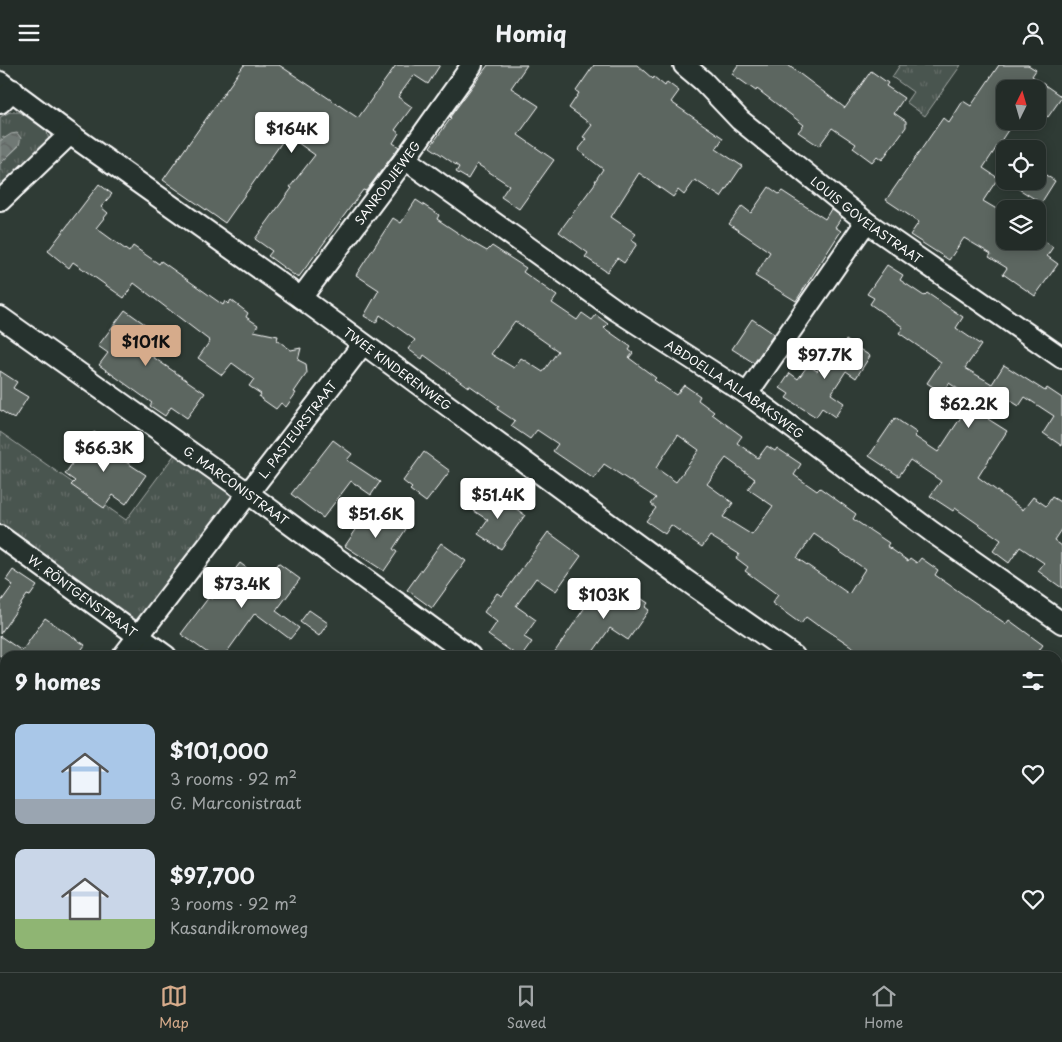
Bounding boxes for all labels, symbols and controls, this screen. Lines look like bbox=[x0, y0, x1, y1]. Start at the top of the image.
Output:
text: Homiq bbox=[496, 16, 566, 49]
icon: menu bbox=[15, 19, 43, 47]
icon: person bbox=[1019, 19, 1047, 47]
north arrow bbox=[996, 80, 1046, 130]
map controls bbox=[996, 80, 1046, 250]
pin: $164K bbox=[257, 111, 327, 154]
text: $164K bbox=[266, 116, 318, 140]
street label: SANRODJIEWEG bbox=[350, 137, 424, 228]
button: locate bbox=[996, 140, 1046, 190]
street label: LOUIS GOVEIASTRAAT bbox=[807, 172, 927, 268]
button: layers bbox=[996, 200, 1046, 250]
street label: TWEE KINDERENWEG bbox=[340, 323, 455, 414]
pin: $101K bbox=[111, 325, 181, 367]
text: $101K bbox=[122, 329, 170, 353]
street label: ABDOELLA ALLABAKSWEG bbox=[662, 335, 808, 443]
pin: $97.7K bbox=[784, 337, 866, 380]
text: $97.7K bbox=[798, 342, 852, 366]
street label: L. PASTEURSTRAAT bbox=[254, 376, 341, 482]
pin: $62.2K bbox=[928, 387, 1010, 429]
text: $62.2K bbox=[940, 391, 998, 415]
pin: $66.3K bbox=[63, 431, 145, 473]
text: $66.3K bbox=[75, 435, 133, 459]
street label: G. MARCONISTRAAT bbox=[180, 441, 293, 530]
pin: $51.4K bbox=[457, 477, 539, 520]
text: $51.4K bbox=[471, 482, 525, 506]
pin: $51.6K bbox=[335, 497, 417, 539]
text: $51.6K bbox=[348, 501, 404, 525]
street label: W. RÖNTGENSTRAAT bbox=[24, 550, 142, 642]
pin: $73.4K bbox=[201, 567, 283, 609]
text: $73.4K bbox=[214, 571, 270, 595]
pin: $103K bbox=[569, 577, 639, 620]
text: $103K bbox=[579, 582, 629, 606]
text: 9 homes bbox=[15, 665, 101, 697]
icon: filters bbox=[1019, 667, 1047, 695]
text: $101,000 bbox=[170, 734, 268, 766]
icon: home bbox=[55, 744, 115, 804]
icon: heart bbox=[1019, 760, 1047, 788]
text: 3 rooms · 92 m² bbox=[170, 766, 297, 790]
text: G. Marconistraat bbox=[170, 790, 302, 814]
text: $97,700 bbox=[170, 859, 255, 891]
icon: home bbox=[55, 869, 115, 929]
icon: heart bbox=[1019, 885, 1047, 913]
text: 3 rooms · 92 m² bbox=[170, 891, 297, 915]
text: Kasandikromoweg bbox=[170, 915, 308, 939]
tab: Map bbox=[159, 982, 189, 1033]
tab: Saved bbox=[507, 982, 546, 1033]
tab: Home bbox=[864, 982, 903, 1033]

